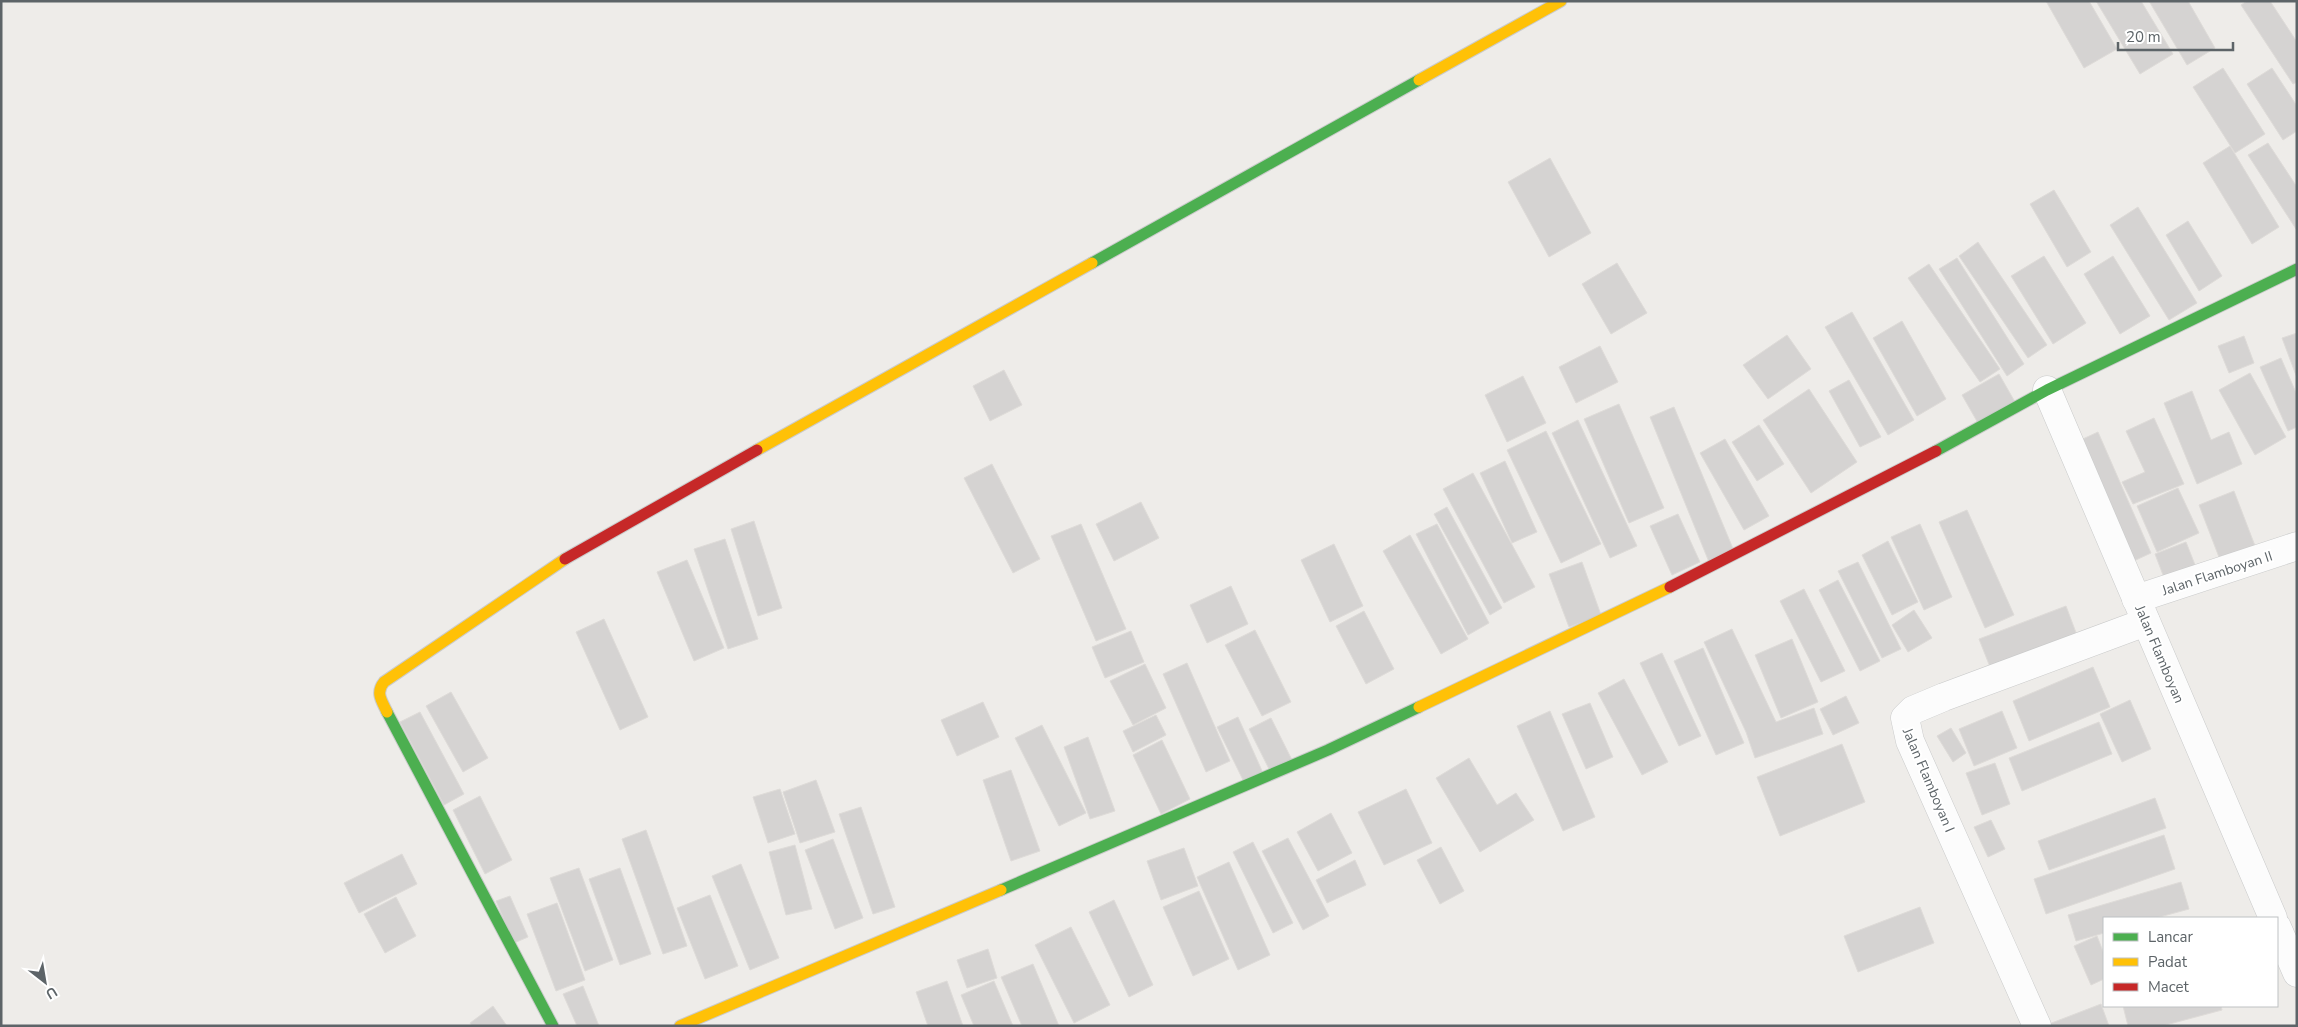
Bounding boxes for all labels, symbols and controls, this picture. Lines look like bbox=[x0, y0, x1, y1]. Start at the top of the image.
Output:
scale bar bbox=[2118, 20, 2233, 52]
text: 20 m bbox=[2126, 27, 2161, 47]
street label: Jalan Flamboyan II bbox=[2158, 547, 2275, 601]
street label: Jalan Flamboyan bbox=[2130, 601, 2189, 706]
street label: Jalan Flamboyan I bbox=[1898, 724, 1959, 835]
legend bbox=[2103, 917, 2278, 1007]
text: Lancar bbox=[2148, 927, 2193, 947]
text: Padat bbox=[2148, 952, 2188, 972]
north arrow bbox=[20, 957, 70, 1007]
text: Macet bbox=[2148, 977, 2190, 997]
text: U bbox=[42, 982, 61, 1004]

